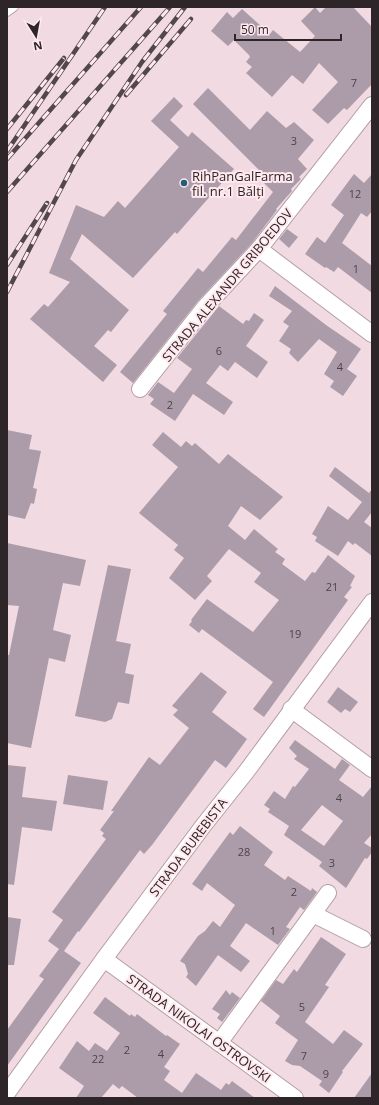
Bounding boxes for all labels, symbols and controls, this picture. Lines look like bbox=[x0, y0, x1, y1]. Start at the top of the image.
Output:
north arrow bbox=[16, 16, 56, 56]
scale bar bbox=[235, 16, 341, 42]
text: 50 m bbox=[241, 21, 269, 38]
text: N bbox=[32, 38, 44, 55]
house number: 7 bbox=[351, 75, 357, 90]
house number: 3 bbox=[291, 133, 297, 148]
place label: RihPanGalFarma fil. nr.1 Bălți bbox=[192, 167, 293, 200]
marker: RihPanGalFarma fil. nr.1 Bălți bbox=[179, 178, 189, 188]
house number: 12 bbox=[349, 186, 361, 201]
street label: STRADA ALEXANDR GRIBOEDOV bbox=[158, 205, 296, 365]
house number: 1 bbox=[353, 261, 359, 276]
house number: 6 bbox=[216, 343, 222, 358]
house number: 4 bbox=[337, 359, 344, 374]
house number: 2 bbox=[167, 397, 173, 412]
house number: 21 bbox=[326, 579, 338, 594]
house number: 19 bbox=[289, 626, 301, 641]
house number: 4 bbox=[336, 790, 343, 805]
street label: STRADA BUREBISTA bbox=[145, 793, 232, 900]
house number: 28 bbox=[238, 844, 250, 859]
house number: 3 bbox=[329, 855, 335, 870]
house number: 2 bbox=[291, 884, 297, 899]
house number: 1 bbox=[270, 923, 276, 938]
street label: STRADA NIKOLAI OSTROVSKI bbox=[123, 970, 275, 1086]
house number: 5 bbox=[299, 999, 305, 1014]
house number: 2 bbox=[124, 1042, 130, 1057]
house number: 4 bbox=[158, 1046, 165, 1061]
house number: 7 bbox=[301, 1048, 307, 1063]
house number: 22 bbox=[92, 1051, 104, 1066]
house number: 9 bbox=[323, 1066, 329, 1081]

